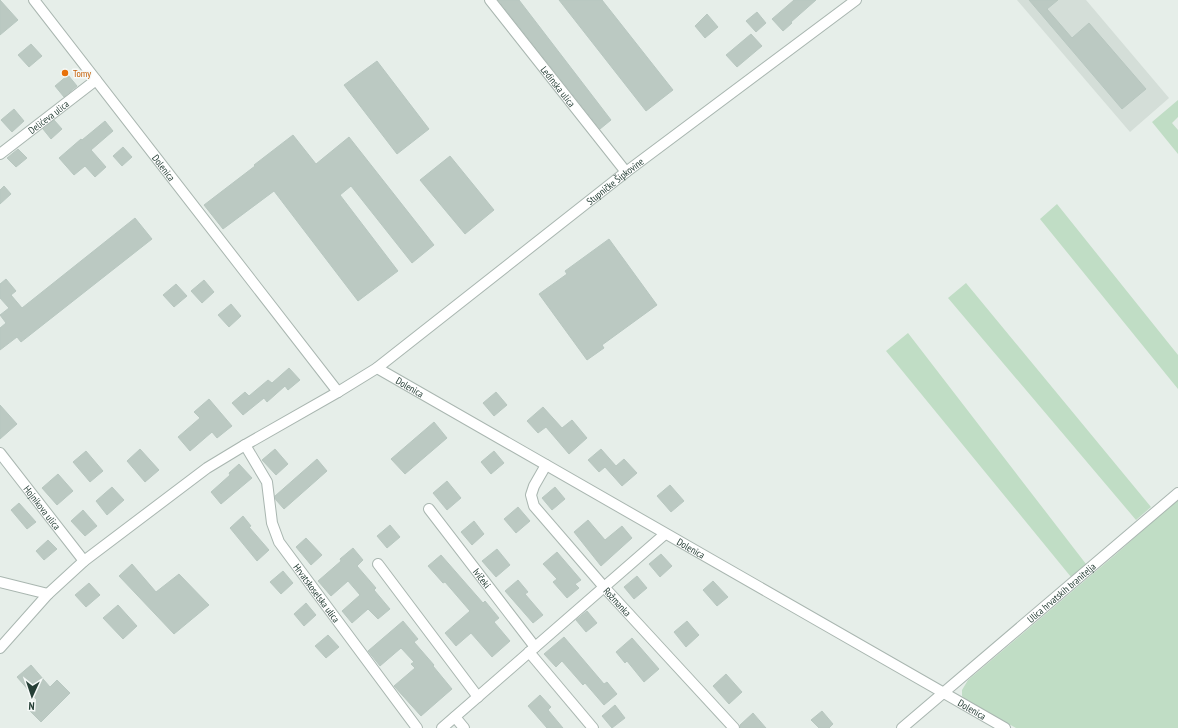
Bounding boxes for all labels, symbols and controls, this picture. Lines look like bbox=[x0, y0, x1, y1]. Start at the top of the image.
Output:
street label: Ledinska ulica bbox=[538, 64, 578, 110]
place label: Tomy bbox=[73, 67, 91, 80]
marker: Tomy bbox=[60, 68, 70, 78]
street label: Delićeva ulica bbox=[26, 97, 71, 137]
street label: Dolenica bbox=[149, 152, 178, 184]
street label: Stupničke Šipkovine bbox=[584, 155, 646, 208]
street label: Dolenica bbox=[393, 374, 426, 400]
street label: Hojnikova ulica bbox=[21, 483, 63, 533]
street label: Dolenica bbox=[674, 535, 707, 562]
street label: Ulica hrvatskih branitelja bbox=[1024, 560, 1098, 626]
street label: Hrvatskoselska ulica bbox=[290, 561, 342, 625]
street label: Ivičeki bbox=[470, 566, 493, 591]
street label: Rožmanka bbox=[600, 585, 634, 619]
north arrow bbox=[12, 676, 52, 716]
street label: Dolenica bbox=[956, 696, 988, 723]
text: N bbox=[28, 699, 35, 713]

